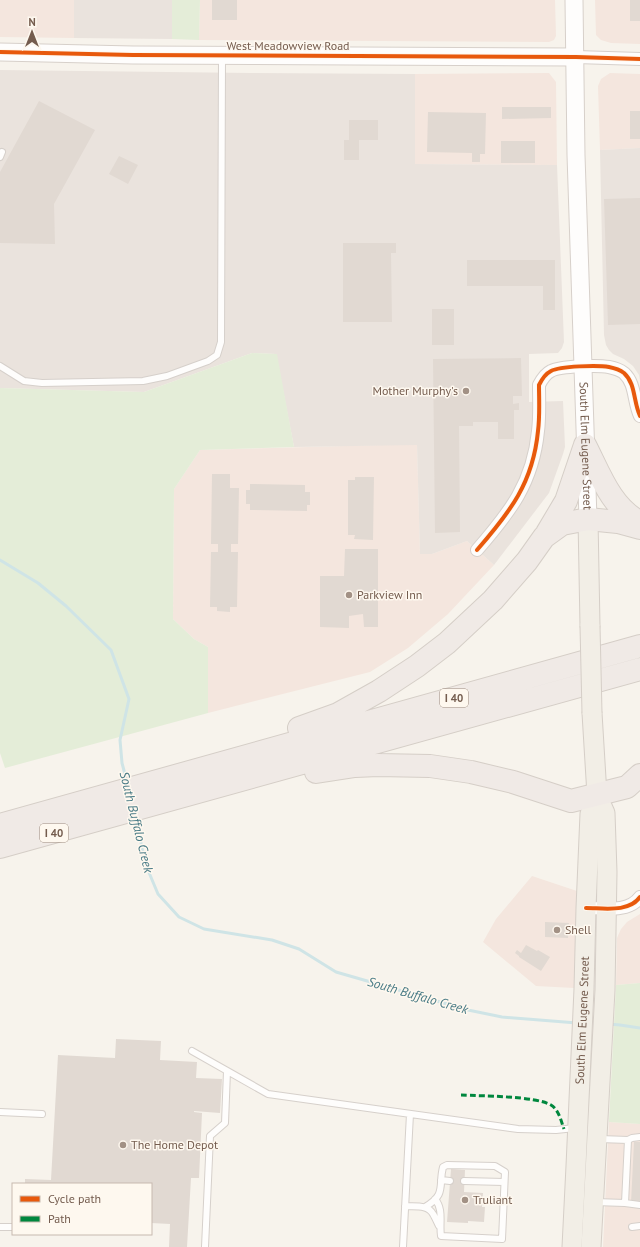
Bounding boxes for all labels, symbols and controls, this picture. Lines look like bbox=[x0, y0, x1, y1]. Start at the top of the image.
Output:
north arrow bbox=[12, 12, 52, 52]
text: N bbox=[28, 15, 36, 29]
street label: West Meadowview Road bbox=[226, 38, 350, 53]
street label: South Elm Eugene Street bbox=[576, 382, 596, 510]
place label: Mother Murphy's bbox=[372, 383, 458, 398]
marker: Mother Murphy's bbox=[461, 386, 471, 396]
place label: Parkview Inn bbox=[357, 587, 422, 602]
marker: Parkview Inn bbox=[344, 590, 354, 600]
road number: I 40 bbox=[440, 689, 468, 707]
water label: South Buffalo Creek bbox=[116, 770, 158, 876]
road number: I 40 bbox=[40, 824, 68, 842]
place label: Shell bbox=[565, 922, 592, 937]
marker: Shell bbox=[552, 925, 562, 935]
street label: South Elm Eugene Street bbox=[572, 956, 592, 1085]
water label: South Buffalo Creek bbox=[366, 973, 471, 1018]
place label: The Home Depot bbox=[131, 1137, 218, 1152]
marker: The Home Depot bbox=[118, 1140, 128, 1150]
legend bbox=[12, 1183, 152, 1235]
text: Cycle path bbox=[48, 1191, 101, 1206]
place label: Truliant bbox=[473, 1192, 512, 1207]
marker: Truliant bbox=[460, 1195, 470, 1205]
text: Path bbox=[48, 1211, 71, 1226]

